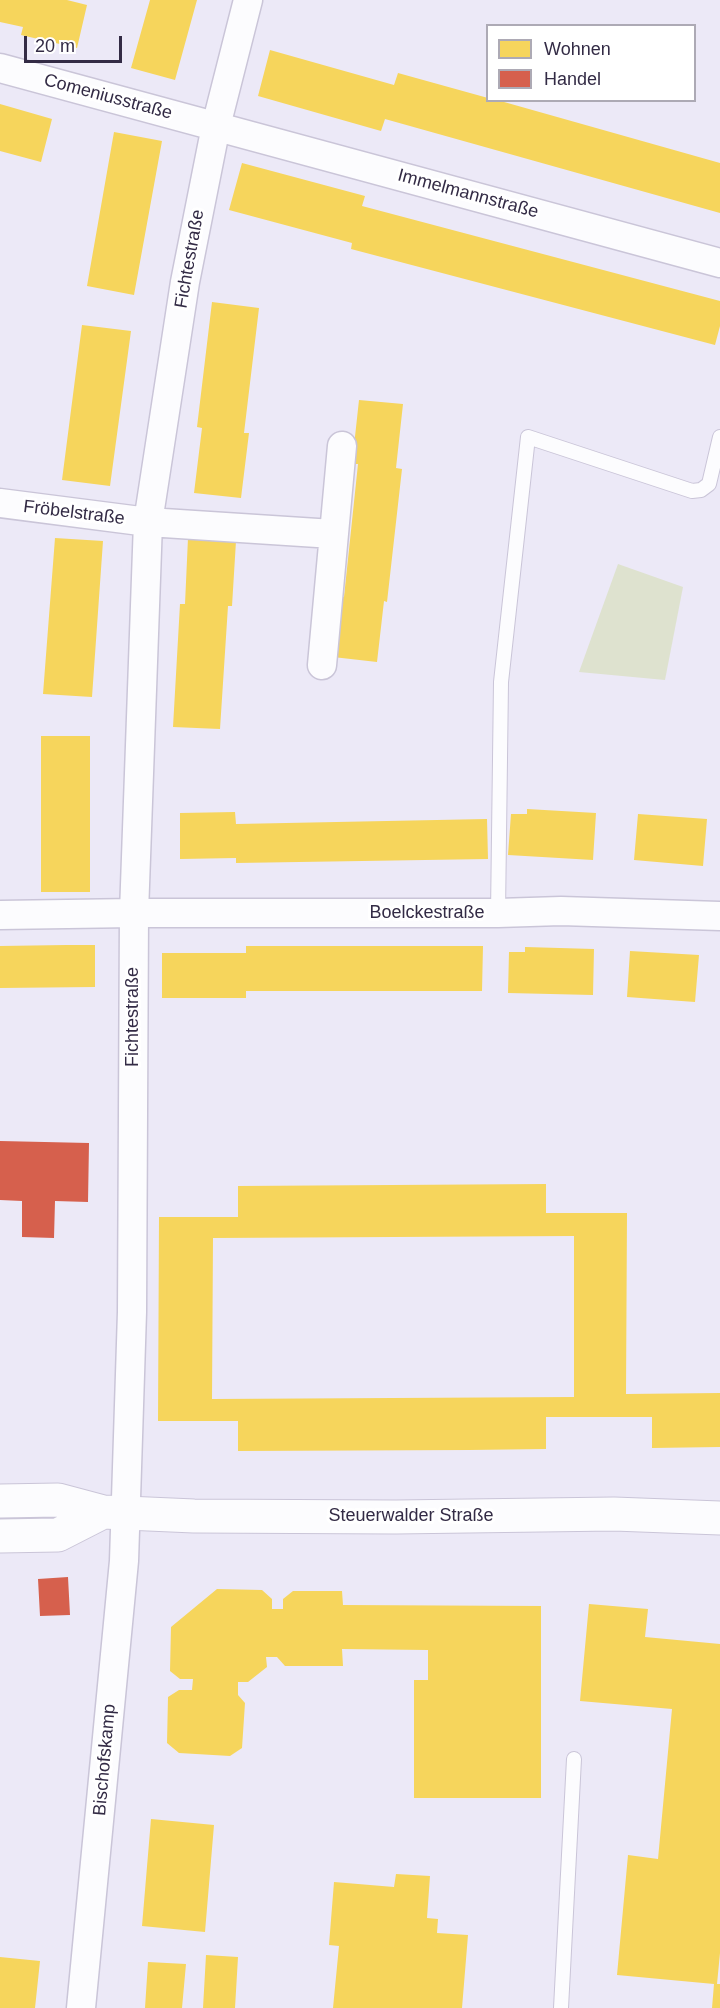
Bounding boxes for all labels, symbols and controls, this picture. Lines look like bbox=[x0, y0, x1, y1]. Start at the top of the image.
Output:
scale bar bbox=[27, 24, 124, 62]
legend bbox=[486, 24, 696, 102]
text: 20 m bbox=[35, 36, 75, 56]
text: Wohnen bbox=[544, 39, 611, 59]
street label: Comeniusstraße bbox=[41, 69, 175, 125]
text: Handel bbox=[544, 69, 601, 89]
street label: Immelmannstraße bbox=[395, 165, 541, 223]
street label: Fichtestraße bbox=[171, 208, 209, 310]
street label: Fröbelstraße bbox=[22, 496, 126, 530]
street label: Boelckestraße bbox=[369, 902, 485, 924]
street label: Fichtestraße bbox=[122, 967, 144, 1067]
street label: Steuerwalder Straße bbox=[328, 1505, 494, 1527]
street label: Bischofskamp bbox=[89, 1703, 121, 1817]

